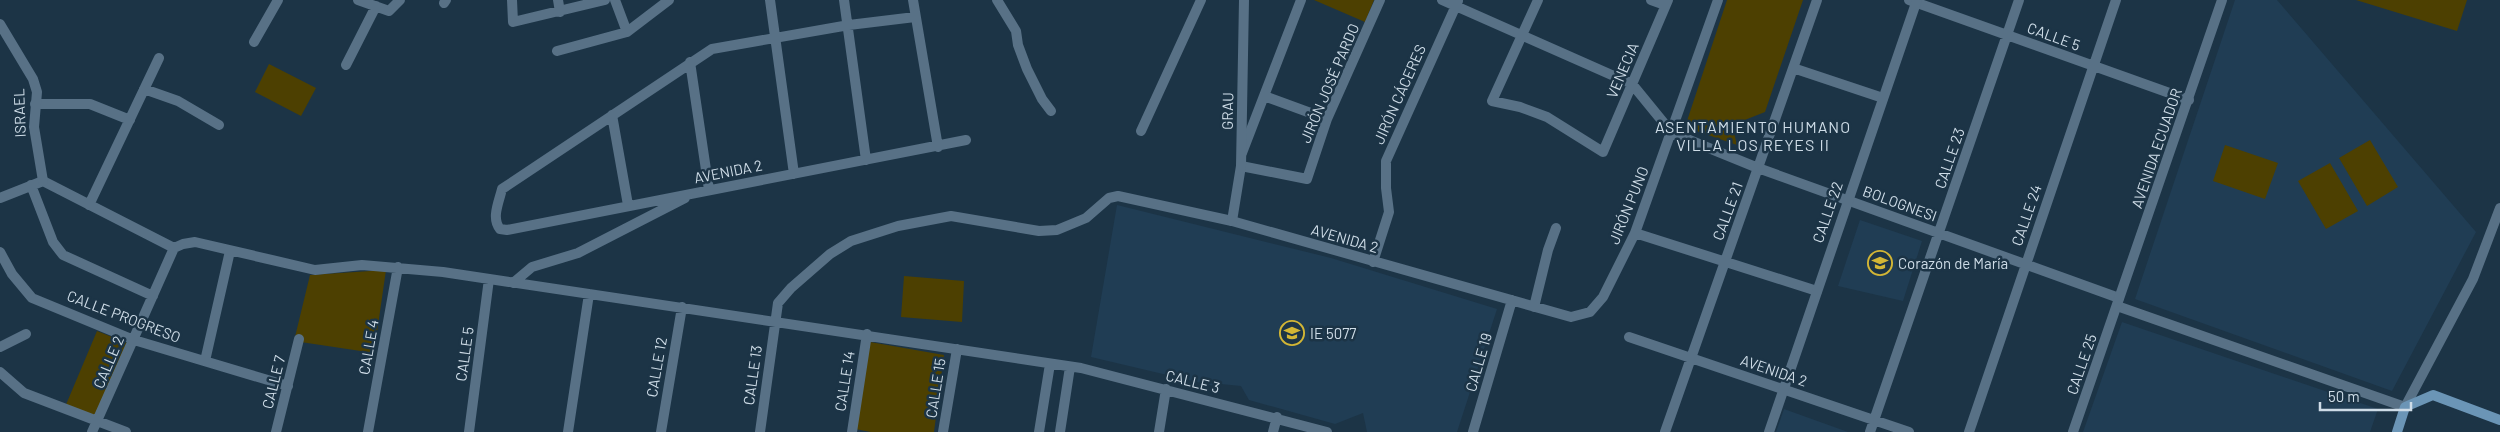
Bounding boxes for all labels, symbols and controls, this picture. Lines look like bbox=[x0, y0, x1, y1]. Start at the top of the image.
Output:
street label: CALLE 5 bbox=[2025, 18, 2083, 54]
street label: JIRÓN JOSÉ PARDO bbox=[1296, 20, 1362, 146]
street label: VENECIA bbox=[1602, 39, 1642, 101]
street label: JIRÓN CÁCERES bbox=[1369, 41, 1429, 147]
street label: AVENIDA ECUADOR bbox=[2127, 86, 2185, 210]
street label: ISRAEL bbox=[9, 88, 29, 138]
street label: GRAU bbox=[1218, 92, 1236, 130]
district label: ASENTAMIENTO HUMANO VILLA LOS REYES II bbox=[1655, 117, 1851, 154]
street label: CALLE 23 bbox=[1930, 125, 1968, 191]
street label: AVENIDA 2 bbox=[692, 156, 764, 186]
street label: JIRÓN PUNO bbox=[1604, 163, 1652, 247]
street label: CALLE 22 bbox=[1808, 179, 1846, 245]
street label: CALLE 21 bbox=[1708, 180, 1746, 242]
street label: BOLOGNESI bbox=[1861, 181, 1939, 225]
street label: CALLE 24 bbox=[2007, 182, 2045, 248]
street label: AVENIDA 2 bbox=[1309, 220, 1381, 256]
school or university icon: Corazón de María bbox=[1867, 250, 1893, 276]
place label: Corazón de María bbox=[1898, 254, 2008, 272]
street label: CALLE PROGRESO bbox=[65, 286, 183, 346]
street label: CALLE 4 bbox=[354, 318, 382, 376]
school or university icon: IE 5077 bbox=[1279, 320, 1305, 346]
place label: IE 5077 bbox=[1310, 324, 1356, 342]
street label: CALLE 5 bbox=[451, 325, 477, 383]
street label: CALLE 19 bbox=[1461, 330, 1495, 394]
street label: CALLE 25 bbox=[2062, 331, 2100, 397]
street label: CALLE 2 bbox=[89, 333, 127, 391]
street label: CALLE 12 bbox=[642, 336, 670, 398]
street label: CALLE 13 bbox=[739, 344, 765, 406]
street label: CALLE 14 bbox=[830, 350, 858, 412]
street label: AVENIDA 2 bbox=[1738, 350, 1810, 390]
street label: CALLE 7 bbox=[258, 353, 288, 411]
street label: CALLE 15 bbox=[921, 357, 949, 419]
street label: CALLE 3 bbox=[1164, 366, 1222, 396]
scale bar bbox=[2320, 380, 2411, 412]
text: 50 m bbox=[2328, 387, 2360, 405]

